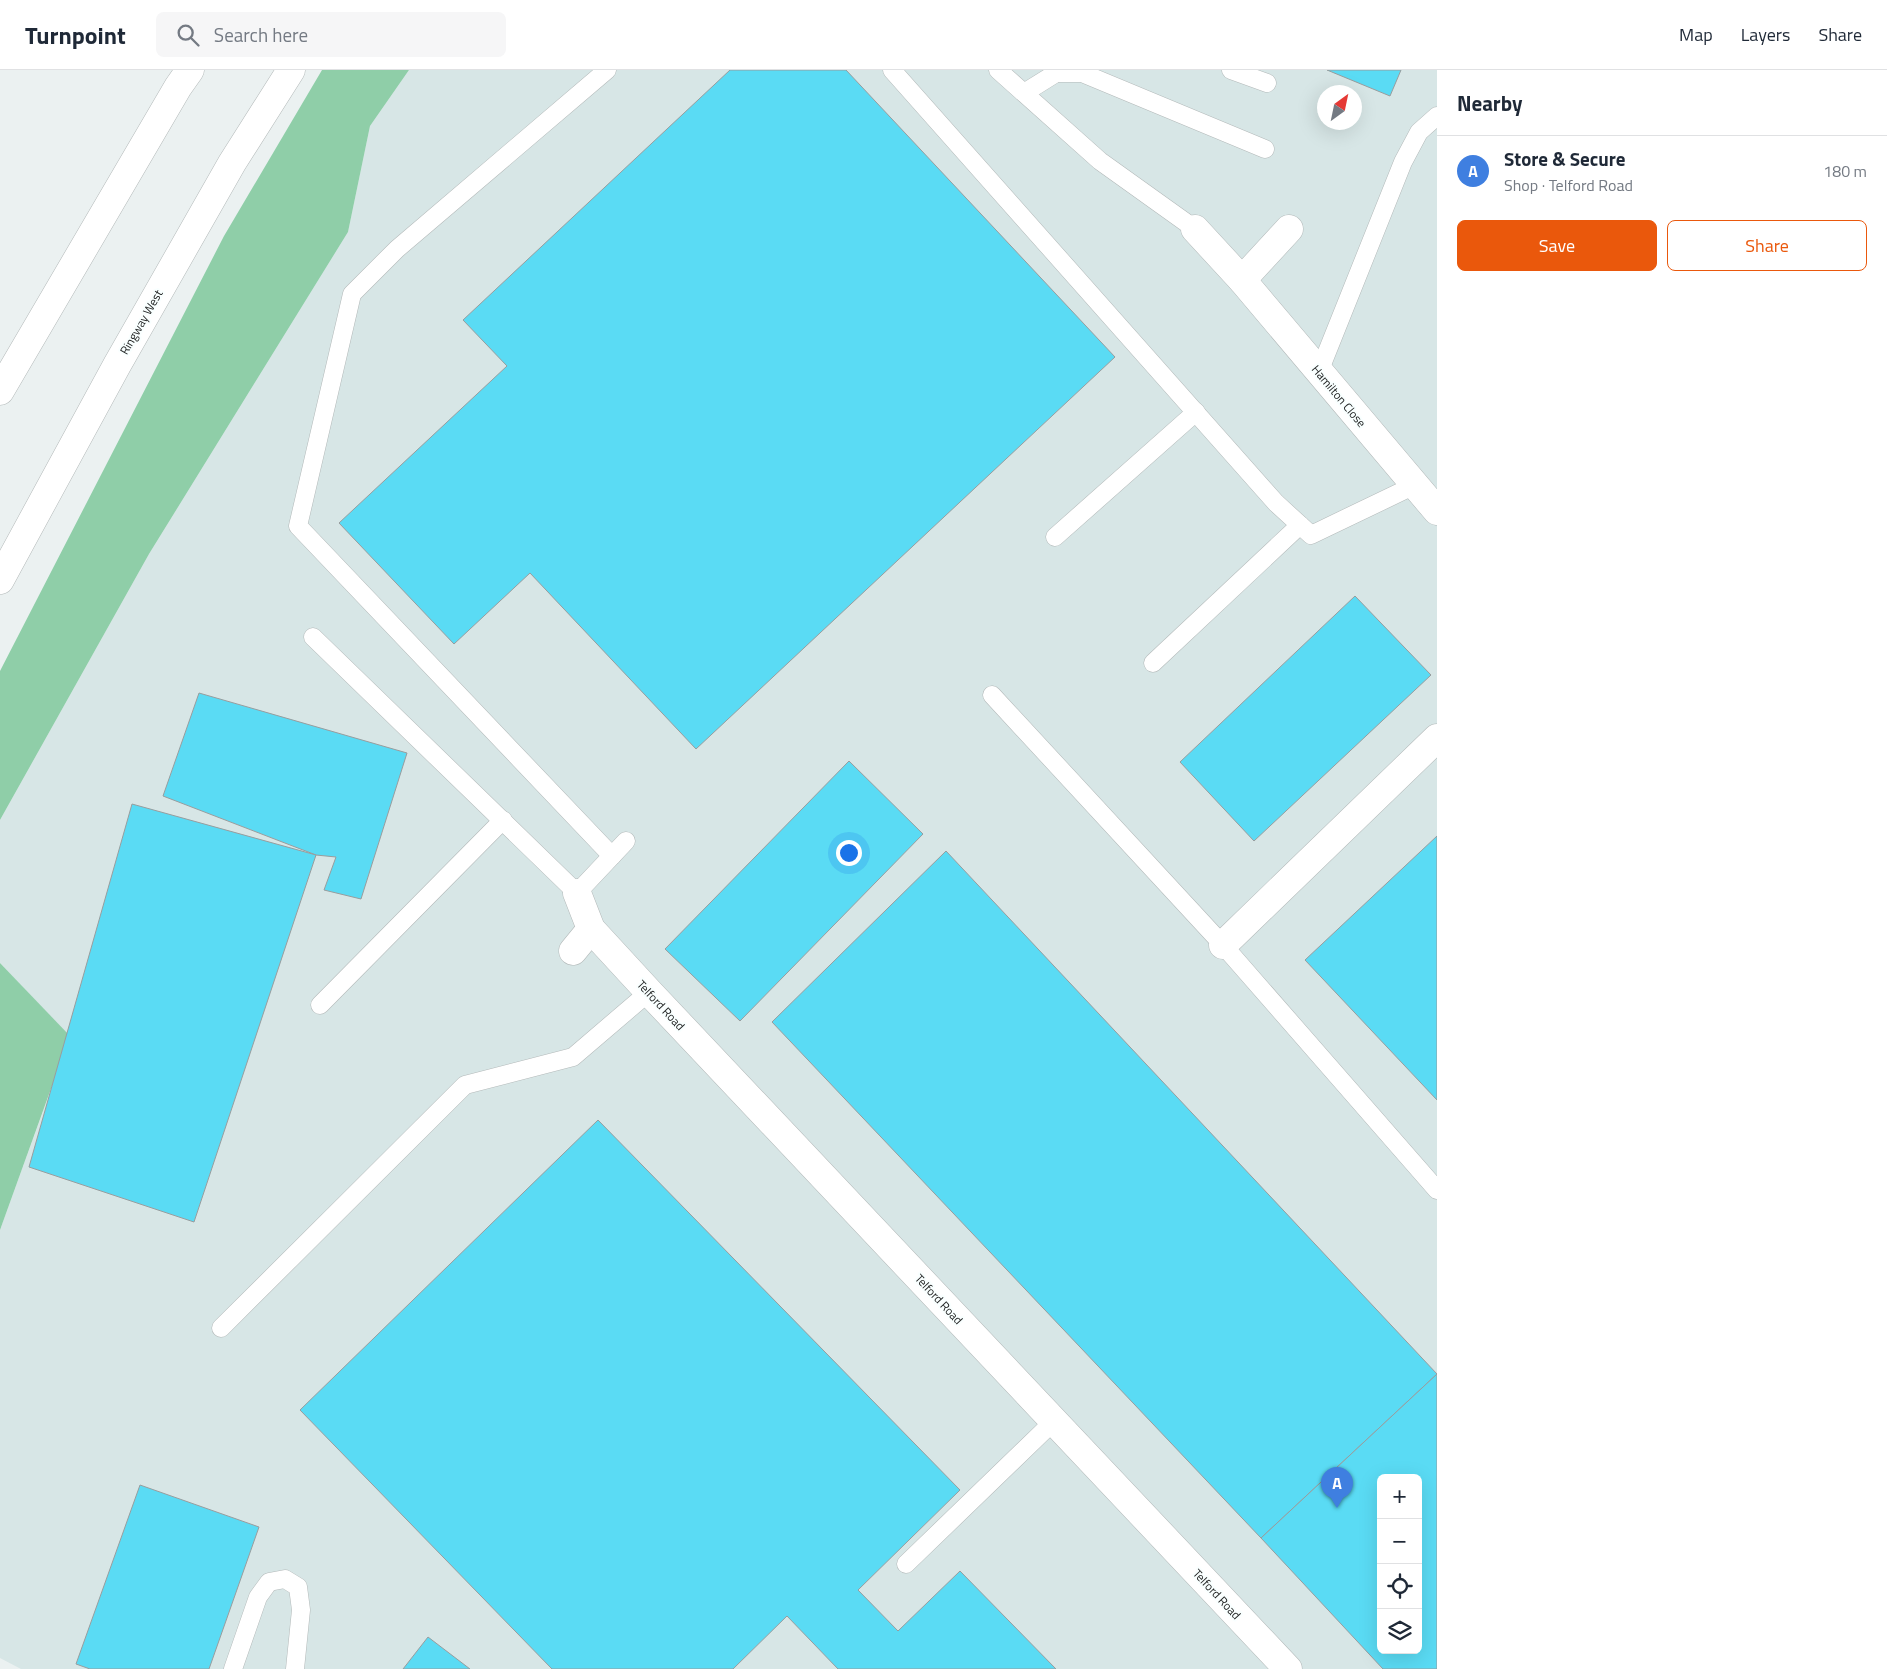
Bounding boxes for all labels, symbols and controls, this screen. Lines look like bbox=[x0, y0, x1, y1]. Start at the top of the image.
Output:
search box bbox=[156, 12, 506, 57]
text: Turnpoint bbox=[25, 17, 126, 53]
text: Search here bbox=[214, 20, 308, 49]
icon: search bbox=[174, 21, 202, 49]
text: Map bbox=[1679, 21, 1713, 48]
text: Layers bbox=[1741, 21, 1790, 48]
text: Share bbox=[1818, 21, 1862, 48]
north arrow bbox=[1317, 85, 1362, 130]
text: Nearby bbox=[1457, 87, 1522, 119]
text: Store & Secure bbox=[1504, 144, 1625, 173]
text: A bbox=[1468, 159, 1478, 183]
text: 180 m bbox=[1823, 159, 1867, 183]
text: Shop · Telford Road bbox=[1504, 173, 1633, 197]
button: Save bbox=[1457, 220, 1657, 271]
button: Share bbox=[1667, 220, 1867, 271]
street label: Ringway West bbox=[115, 285, 168, 358]
street label: Hamilton Close bbox=[1307, 361, 1371, 431]
your location bbox=[836, 840, 862, 866]
street label: Telford Road bbox=[632, 975, 690, 1035]
street label: Telford Road bbox=[910, 1269, 968, 1329]
pin: A bbox=[1321, 1467, 1353, 1508]
map controls bbox=[1377, 1474, 1422, 1654]
button: + bbox=[1377, 1474, 1422, 1519]
button: − bbox=[1377, 1519, 1422, 1564]
street label: Telford Road bbox=[1188, 1564, 1246, 1624]
button: locate bbox=[1377, 1564, 1422, 1609]
button: layers bbox=[1377, 1609, 1422, 1654]

